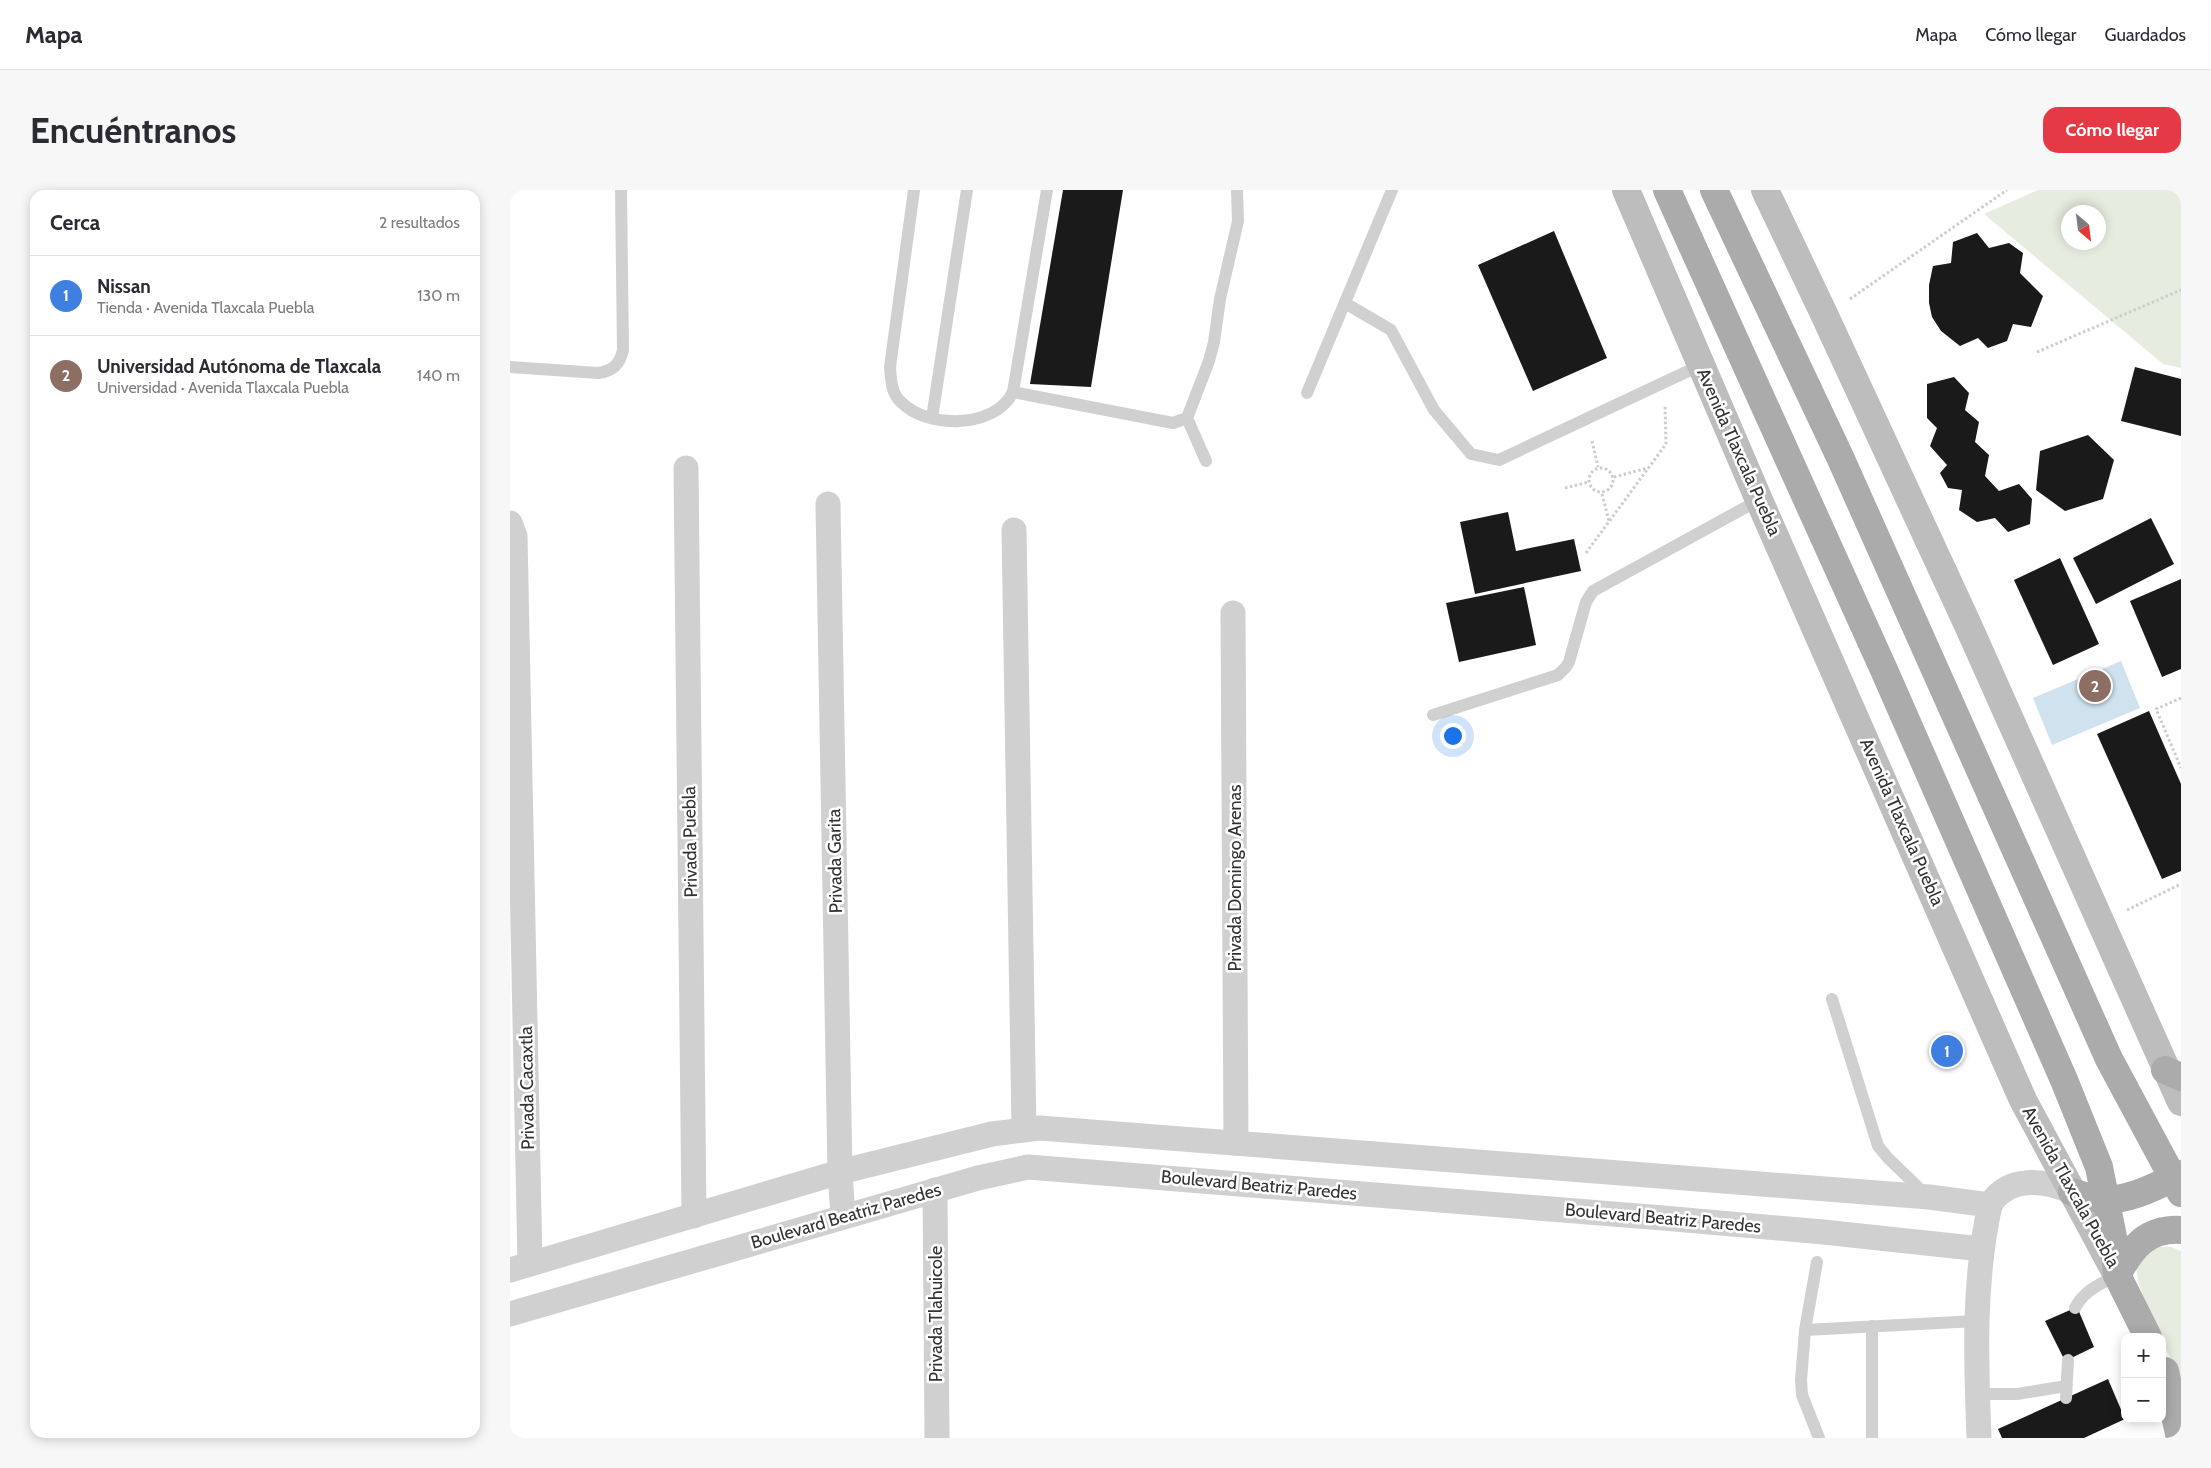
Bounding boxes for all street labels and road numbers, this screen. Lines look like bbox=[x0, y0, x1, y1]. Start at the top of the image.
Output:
street label: Avenida Tlaxcala Puebla bbox=[1692, 365, 1786, 539]
street label: Avenida Tlaxcala Puebla bbox=[1855, 735, 1949, 909]
street label: Privada Domingo Arenas bbox=[1224, 784, 1246, 972]
street label: Privada Puebla bbox=[678, 786, 702, 898]
street label: Privada Garita bbox=[823, 808, 847, 914]
street label: Privada Cacaxtla bbox=[515, 1026, 539, 1150]
street label: Avenida Tlaxcala Puebla bbox=[2018, 1103, 2125, 1272]
street label: Boulevard Beatriz Paredes bbox=[1160, 1165, 1358, 1205]
street label: Boulevard Beatriz Paredes bbox=[748, 1178, 944, 1254]
street label: Boulevard Beatriz Paredes bbox=[1564, 1198, 1762, 1238]
street label: Privada Tlahuicole bbox=[925, 1246, 947, 1382]

